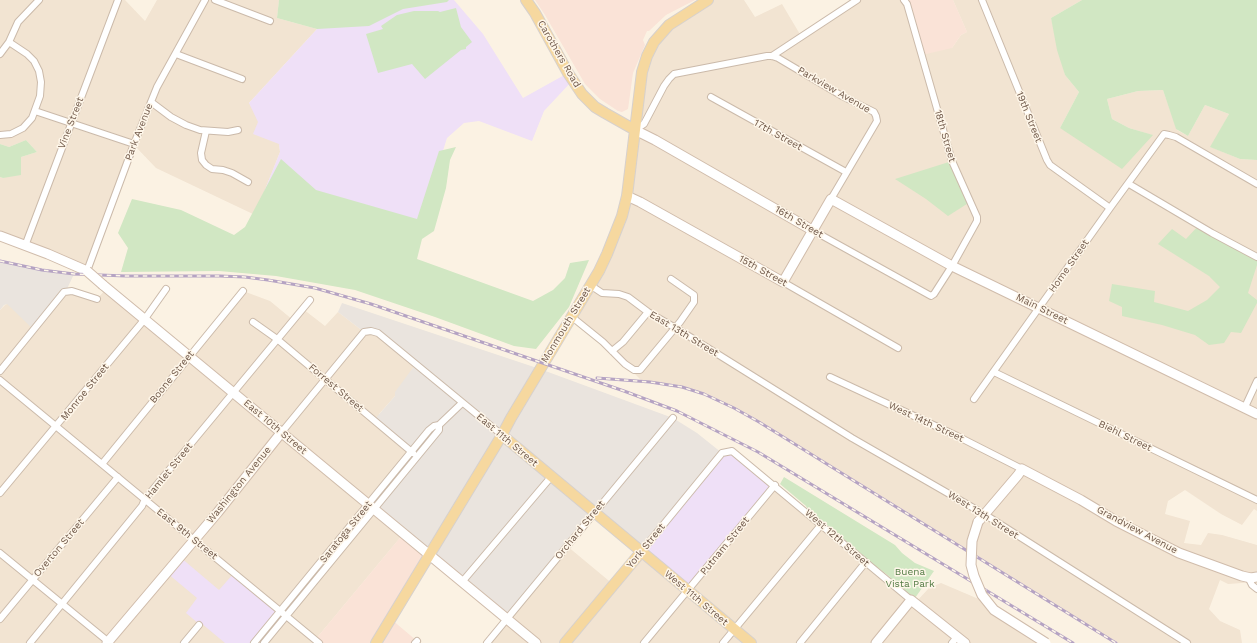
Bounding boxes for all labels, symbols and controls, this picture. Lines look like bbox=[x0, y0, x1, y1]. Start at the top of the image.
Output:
street label: Carothers Road bbox=[535, 18, 583, 90]
street label: Parkview Avenue bbox=[795, 64, 873, 116]
street label: 19th Street bbox=[1013, 90, 1045, 144]
street label: Vine Street bbox=[56, 95, 86, 151]
street label: Park Avenue bbox=[123, 102, 155, 162]
street label: 18th Street bbox=[932, 108, 958, 164]
street label: 17th Street bbox=[752, 117, 804, 153]
street label: 16th Street bbox=[773, 203, 825, 241]
street label: Home Street bbox=[1046, 237, 1092, 295]
street label: 15th Street bbox=[737, 253, 789, 289]
street label: Monmouth Street bbox=[539, 285, 593, 365]
street label: Main Street bbox=[1014, 291, 1070, 327]
street label: East 13th Street bbox=[647, 309, 721, 359]
street label: Boone Street bbox=[147, 348, 197, 406]
street label: Monroe Street bbox=[58, 361, 112, 423]
street label: Forrest Street bbox=[306, 361, 366, 415]
street label: East 10th Street bbox=[241, 397, 309, 457]
street label: West 14th Street bbox=[886, 399, 966, 445]
street label: East 11th Street bbox=[474, 411, 540, 469]
street label: Biehl Street bbox=[1096, 418, 1154, 454]
street label: Hamlet Street bbox=[143, 440, 195, 502]
street label: Washington Avenue bbox=[204, 444, 274, 526]
street label: West 13th Street bbox=[945, 488, 1021, 542]
street label: Orchard Street bbox=[553, 498, 607, 562]
street label: Saratoga Street bbox=[317, 499, 375, 565]
street label: Grandview Avenue bbox=[1094, 504, 1180, 556]
street label: East 9th Street bbox=[154, 506, 220, 562]
street label: West 12th Street bbox=[802, 507, 872, 569]
street label: Putnam Street bbox=[698, 514, 752, 578]
street label: Overton Street bbox=[31, 517, 87, 579]
street label: York Street bbox=[624, 521, 668, 571]
park label: Buena Vista Park bbox=[885, 566, 935, 590]
street label: West 11th Street bbox=[662, 568, 730, 628]

